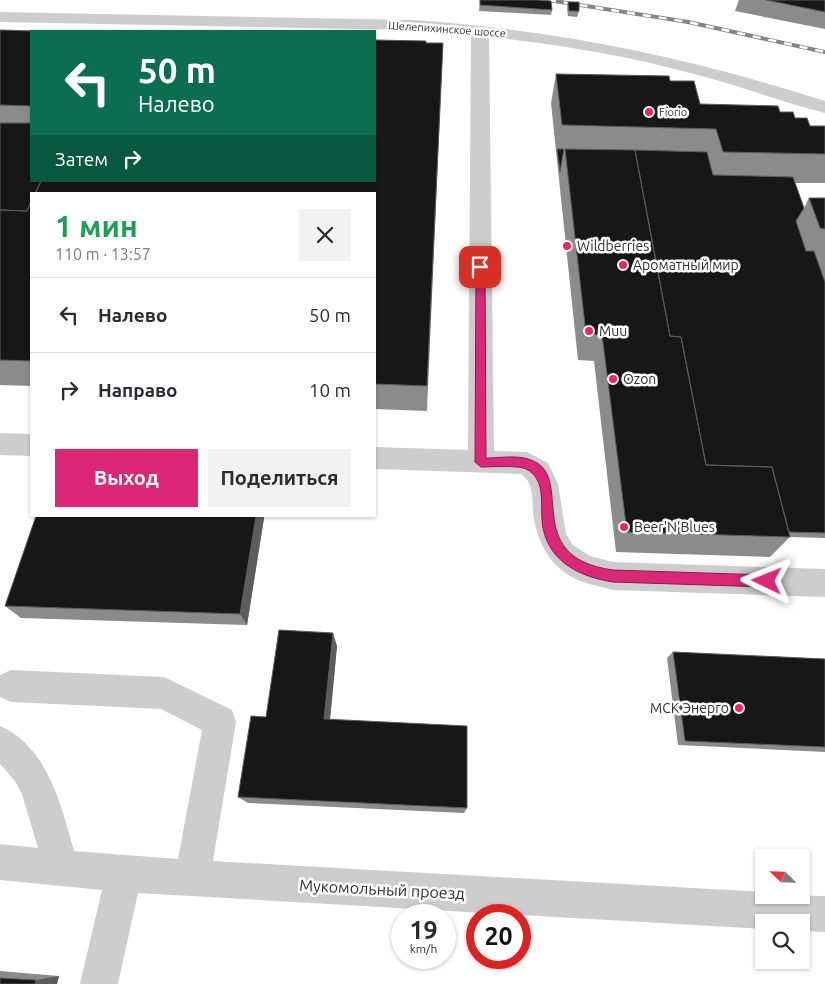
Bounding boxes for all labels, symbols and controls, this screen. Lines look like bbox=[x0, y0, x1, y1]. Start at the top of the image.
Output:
street label: Шелепихинское шоссе bbox=[388, 19, 506, 39]
icon: left bbox=[55, 50, 120, 115]
text: 50 m bbox=[138, 50, 216, 90]
text: Налево bbox=[138, 91, 215, 116]
marker: Fiorio bbox=[643, 106, 655, 118]
place label: Fiorio bbox=[659, 106, 687, 118]
icon: right bbox=[118, 145, 146, 173]
text: Затем bbox=[55, 148, 108, 170]
text: 1 мин bbox=[55, 209, 138, 243]
button: close bbox=[299, 209, 351, 261]
place label: Wildberries bbox=[577, 238, 649, 254]
marker: Wildberries bbox=[561, 240, 573, 252]
text: 110 m · 13:57 bbox=[55, 245, 151, 263]
pin bbox=[459, 246, 501, 288]
icon: arrive bbox=[466, 253, 494, 281]
place label: Ароматный мир bbox=[633, 257, 739, 273]
marker: Ароматный мир bbox=[617, 259, 629, 271]
icon: left bbox=[55, 301, 83, 329]
text: Налево bbox=[98, 304, 167, 326]
text: 50 m bbox=[309, 304, 351, 326]
place label: Muu bbox=[599, 323, 627, 339]
marker: Muu bbox=[583, 325, 595, 337]
place label: Ozon bbox=[623, 371, 656, 387]
marker: Ozon bbox=[607, 373, 619, 385]
icon: right bbox=[55, 376, 83, 404]
text: Направо bbox=[98, 379, 178, 401]
text: 10 m bbox=[309, 379, 351, 401]
button: Выход bbox=[55, 449, 198, 507]
button: Поделиться bbox=[208, 449, 351, 507]
place label: Beer'N'Blues bbox=[634, 519, 715, 535]
marker: Beer'N'Blues bbox=[618, 521, 630, 533]
position arrow bbox=[740, 554, 792, 606]
place label: МСК Энерго bbox=[650, 700, 729, 716]
marker: МСК Энерго bbox=[733, 702, 745, 714]
north arrow bbox=[755, 849, 810, 904]
map controls bbox=[755, 849, 810, 969]
street label: Мукомольный проезд bbox=[299, 876, 465, 902]
speed limit sign: 20 bbox=[466, 904, 531, 969]
button: search bbox=[755, 914, 810, 969]
text: 19 bbox=[409, 916, 438, 944]
text: km/h bbox=[410, 942, 437, 955]

